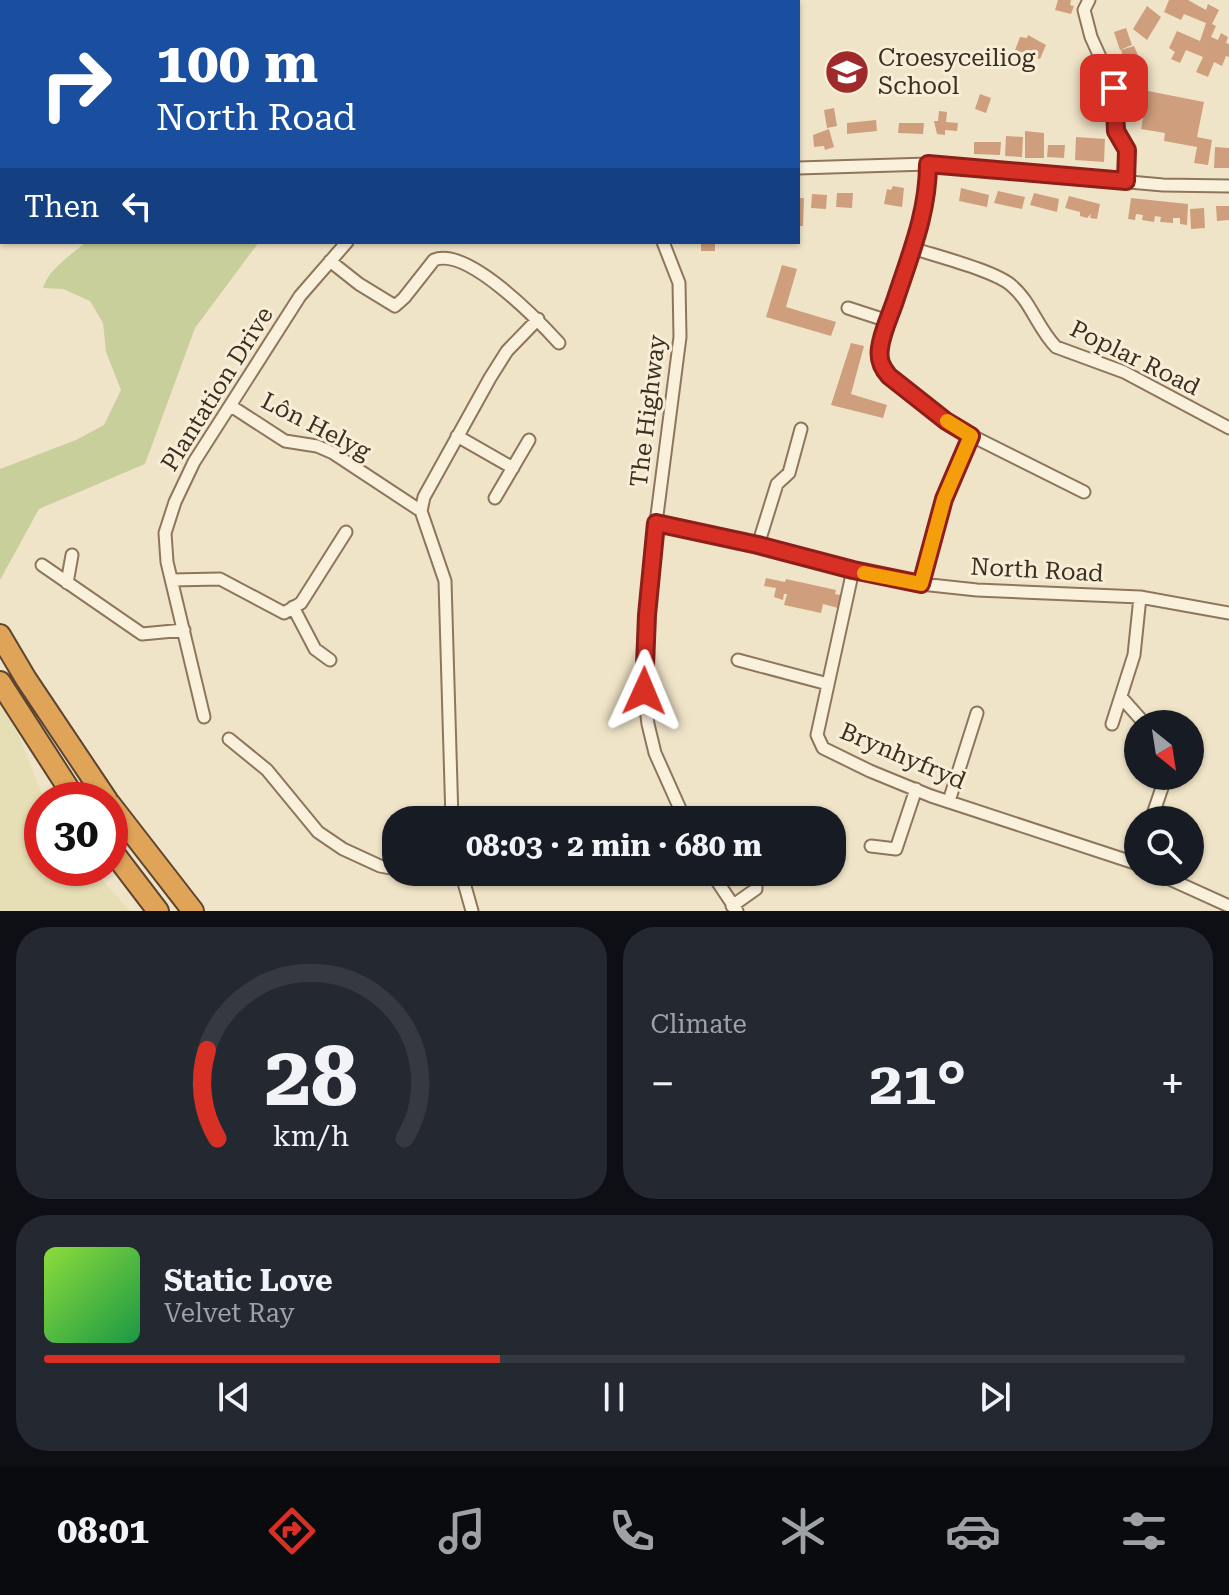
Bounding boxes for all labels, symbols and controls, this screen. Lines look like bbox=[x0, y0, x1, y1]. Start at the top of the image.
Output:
text: 100 m bbox=[156, 30, 318, 96]
icon: right bbox=[24, 32, 128, 136]
place label: Croesyceiliog School bbox=[878, 44, 1036, 100]
school or university icon: Croesyceiliog School bbox=[823, 48, 871, 96]
pin bbox=[1080, 54, 1148, 122]
icon: arrive bbox=[1092, 66, 1136, 110]
text: North Road bbox=[156, 97, 356, 139]
icon: left bbox=[115, 184, 159, 228]
text: Then bbox=[24, 189, 99, 224]
street label: Plantation Drive bbox=[155, 302, 279, 476]
street label: Poplar Road bbox=[1066, 315, 1204, 401]
street label: The Highway bbox=[625, 332, 671, 489]
street label: Lôn Helyg bbox=[257, 387, 376, 466]
street label: North Road bbox=[970, 553, 1104, 587]
position arrow bbox=[602, 649, 686, 733]
north arrow bbox=[1124, 710, 1204, 790]
map controls bbox=[1124, 710, 1204, 886]
street label: Brynhyfryd bbox=[836, 717, 970, 795]
speed limit sign: 30 bbox=[24, 782, 128, 886]
button: search bbox=[1124, 806, 1204, 886]
text: 08:03 · 2 min · 680 m bbox=[466, 828, 762, 863]
text: Climate bbox=[651, 1009, 747, 1039]
text: 28 bbox=[265, 1028, 358, 1125]
text: 21° bbox=[869, 1048, 966, 1119]
text: − bbox=[651, 1058, 675, 1110]
text: + bbox=[1160, 1058, 1185, 1110]
text: km/h bbox=[273, 1119, 350, 1153]
text: Static Love bbox=[164, 1263, 333, 1298]
text: Velvet Ray bbox=[164, 1298, 295, 1328]
icon: previous bbox=[212, 1375, 256, 1419]
icon: pause bbox=[592, 1375, 636, 1419]
icon: next bbox=[973, 1375, 1017, 1419]
icon: directions bbox=[264, 1503, 320, 1559]
icon: music bbox=[434, 1503, 490, 1559]
icon: phone bbox=[604, 1503, 660, 1559]
icon: climate bbox=[775, 1503, 831, 1559]
icon: car bbox=[945, 1503, 1001, 1559]
icon: filters bbox=[1116, 1503, 1172, 1559]
text: 08:01 bbox=[57, 1510, 149, 1552]

